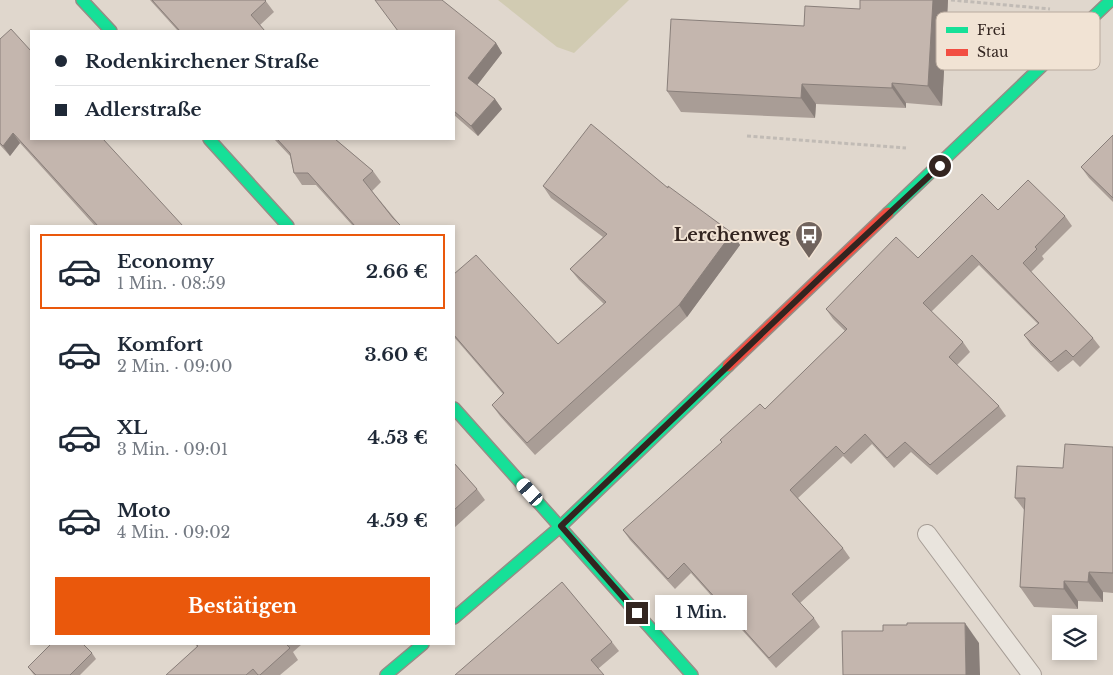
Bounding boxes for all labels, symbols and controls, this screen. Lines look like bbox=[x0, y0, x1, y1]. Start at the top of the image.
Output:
legend bbox=[936, 12, 1100, 70]
text: Frei bbox=[977, 21, 1006, 39]
text: Stau bbox=[977, 43, 1009, 61]
text: Rodenkirchener Straße bbox=[85, 50, 319, 73]
text: Adlerstraße bbox=[85, 98, 202, 121]
route start bbox=[929, 155, 951, 177]
bus stop icon: Lerchenweg bbox=[794, 220, 824, 259]
place label: Lerchenweg bbox=[674, 224, 791, 246]
icon: car bbox=[57, 249, 102, 294]
text: Economy bbox=[117, 250, 214, 273]
text: 2.66 € bbox=[366, 260, 428, 283]
text: 1 Min. · 08:59 bbox=[117, 273, 226, 293]
icon: car bbox=[57, 332, 102, 377]
text: Komfort bbox=[117, 333, 203, 356]
text: 3.60 € bbox=[365, 343, 428, 366]
text: 2 Min. · 09:00 bbox=[117, 356, 232, 376]
icon: car bbox=[57, 415, 102, 460]
text: XL bbox=[117, 416, 147, 439]
text: 4.53 € bbox=[368, 426, 428, 449]
text: 3 Min. · 09:01 bbox=[117, 439, 228, 459]
car bbox=[514, 476, 545, 508]
icon: car bbox=[57, 498, 102, 543]
text: Moto bbox=[117, 499, 171, 522]
text: 4.59 € bbox=[367, 509, 428, 532]
text: 4 Min. · 09:02 bbox=[117, 522, 230, 542]
button: Bestätigen bbox=[55, 577, 430, 635]
callout: 1 Min. bbox=[654, 596, 747, 630]
route end bbox=[626, 602, 648, 624]
text: 1 Min. bbox=[675, 602, 727, 622]
map controls bbox=[1052, 615, 1097, 660]
button: layers bbox=[1052, 615, 1097, 660]

